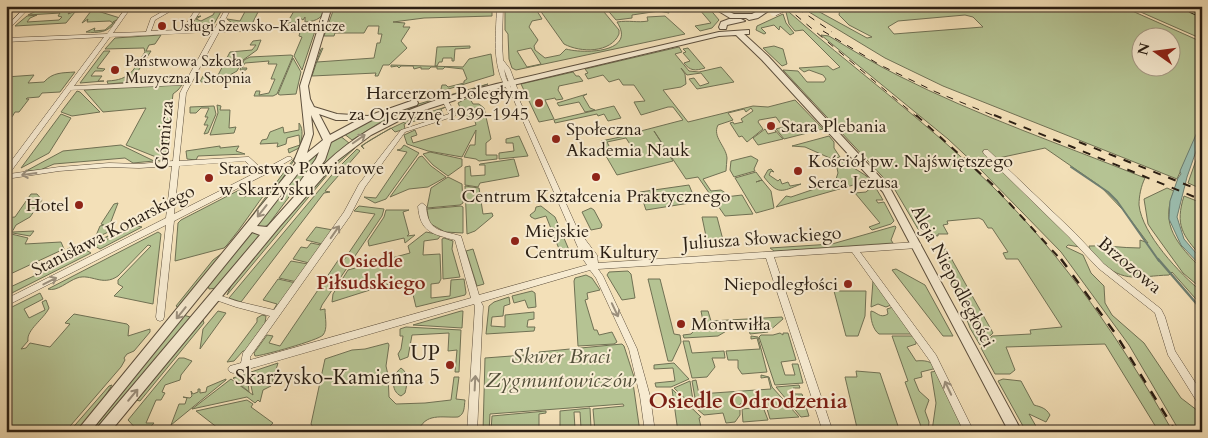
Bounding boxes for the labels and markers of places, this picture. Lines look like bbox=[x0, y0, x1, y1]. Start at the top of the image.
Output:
place label: Usługi Szewsko-Kaletnicze bbox=[172, 16, 346, 36]
marker: Usługi Szewsko-Kaletnicze bbox=[156, 20, 168, 32]
place label: Państwowa Szkoła Muzyczna I Stopnia bbox=[125, 51, 252, 88]
marker: Państwowa Szkoła Muzyczna I Stopnia bbox=[109, 64, 121, 76]
place label: Harcerzom Poległym za Ojczyznę 1939-1945 bbox=[349, 81, 530, 127]
marker: Harcerzom Poległym za Ojczyznę 1939-1945 bbox=[533, 97, 545, 109]
place label: Stara Plebania bbox=[781, 114, 887, 139]
place label: Społeczna Akademia Nauk bbox=[566, 117, 690, 163]
marker: Stara Plebania bbox=[765, 120, 777, 132]
marker: Społeczna Akademia Nauk bbox=[550, 133, 562, 145]
place label: Kościół pw. Najświętszego Serca Jezusa bbox=[808, 149, 1013, 195]
place label: Starostwo Powiatowe w Skarżysku bbox=[219, 156, 384, 202]
marker: Kościół pw. Najświętszego Serca Jezusa bbox=[792, 165, 804, 177]
marker: Centrum Kształcenia Praktycznego bbox=[590, 171, 602, 183]
marker: Starostwo Powiatowe w Skarżysku bbox=[203, 172, 215, 184]
place label: Centrum Kształcenia Praktycznego bbox=[462, 184, 731, 209]
place label: Hotel bbox=[26, 193, 69, 218]
marker: Hotel bbox=[73, 199, 85, 211]
place label: Miejskie Centrum Kultury bbox=[525, 219, 659, 265]
marker: Miejskie Centrum Kultury bbox=[509, 235, 521, 247]
place label: Niepodległości bbox=[724, 272, 838, 297]
marker: Niepodległości bbox=[842, 278, 854, 290]
place label: Montwiłła bbox=[691, 312, 771, 337]
marker: Montwiłła bbox=[675, 318, 687, 330]
place label: UP Skarżysko-Kamienna 5 bbox=[235, 339, 440, 392]
marker: UP Skarżysko-Kamienna 5 bbox=[444, 359, 456, 371]

